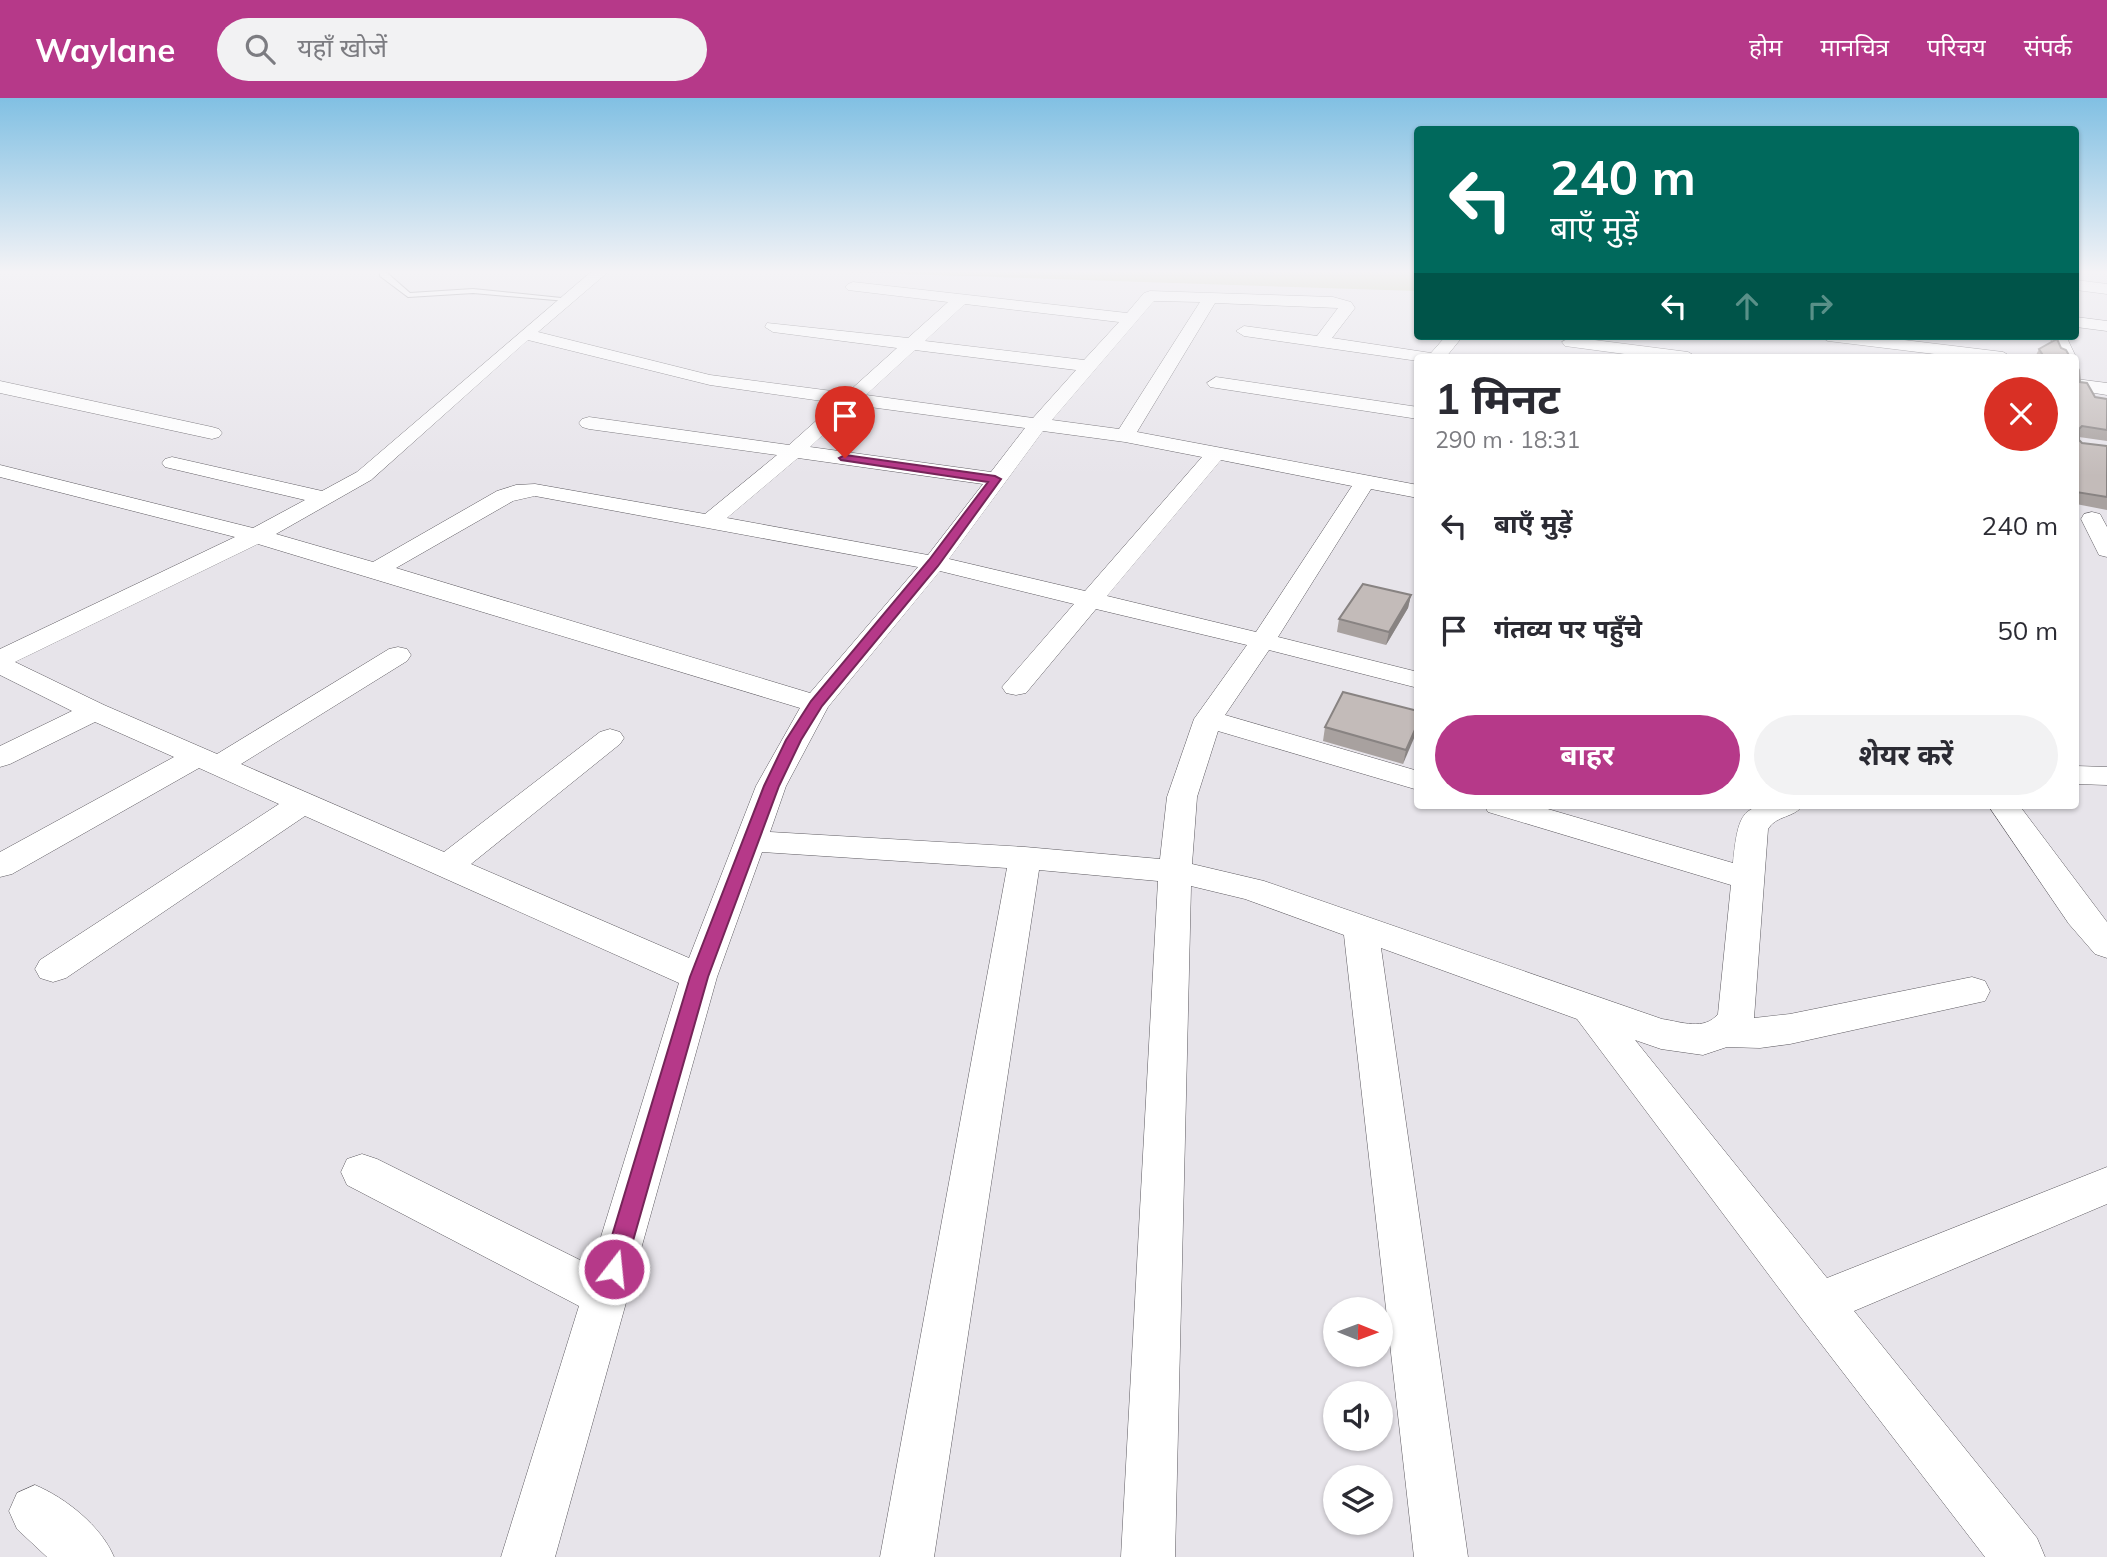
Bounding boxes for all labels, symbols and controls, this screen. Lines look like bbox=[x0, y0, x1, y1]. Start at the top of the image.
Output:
search box bbox=[217, 18, 707, 81]
text: Waylane bbox=[35, 29, 175, 70]
icon: search bbox=[241, 30, 279, 68]
text: यहाँ खोजें bbox=[297, 31, 387, 64]
text: होम bbox=[1749, 32, 1782, 62]
text: मानचित्र bbox=[1820, 32, 1889, 62]
text: परिचय bbox=[1927, 32, 1986, 62]
text: संपर्क bbox=[2024, 32, 2072, 62]
text: 240 m bbox=[1550, 146, 1696, 207]
icon: left bbox=[1435, 154, 1526, 245]
text: बाएँ मुड़ें bbox=[1550, 207, 1639, 247]
icon: left bbox=[1655, 287, 1693, 325]
icon: ahead bbox=[1728, 287, 1766, 325]
icon: right bbox=[1801, 287, 1839, 325]
text: 1 मिनट bbox=[1435, 372, 1560, 425]
button: close bbox=[1984, 377, 2058, 451]
pin bbox=[815, 386, 875, 458]
icon: arrive bbox=[826, 397, 864, 435]
text: 290 m · 18:31 bbox=[1435, 425, 1580, 454]
icon: left bbox=[1435, 507, 1473, 545]
text: बाएँ मुड़ें bbox=[1494, 507, 1572, 540]
text: 240 m bbox=[1982, 509, 2058, 542]
icon: arrive bbox=[1435, 612, 1473, 650]
text: गंतव्य पर पहुँचे bbox=[1494, 612, 1642, 645]
text: 50 m bbox=[1997, 614, 2058, 647]
button: बाहर bbox=[1435, 715, 1740, 795]
button: शेयर करें bbox=[1754, 715, 2058, 795]
position arrow bbox=[577, 1232, 651, 1306]
north arrow bbox=[1323, 1297, 1393, 1367]
map controls bbox=[1323, 1297, 1393, 1535]
button: sound bbox=[1323, 1381, 1393, 1451]
button: layers bbox=[1323, 1465, 1393, 1535]

